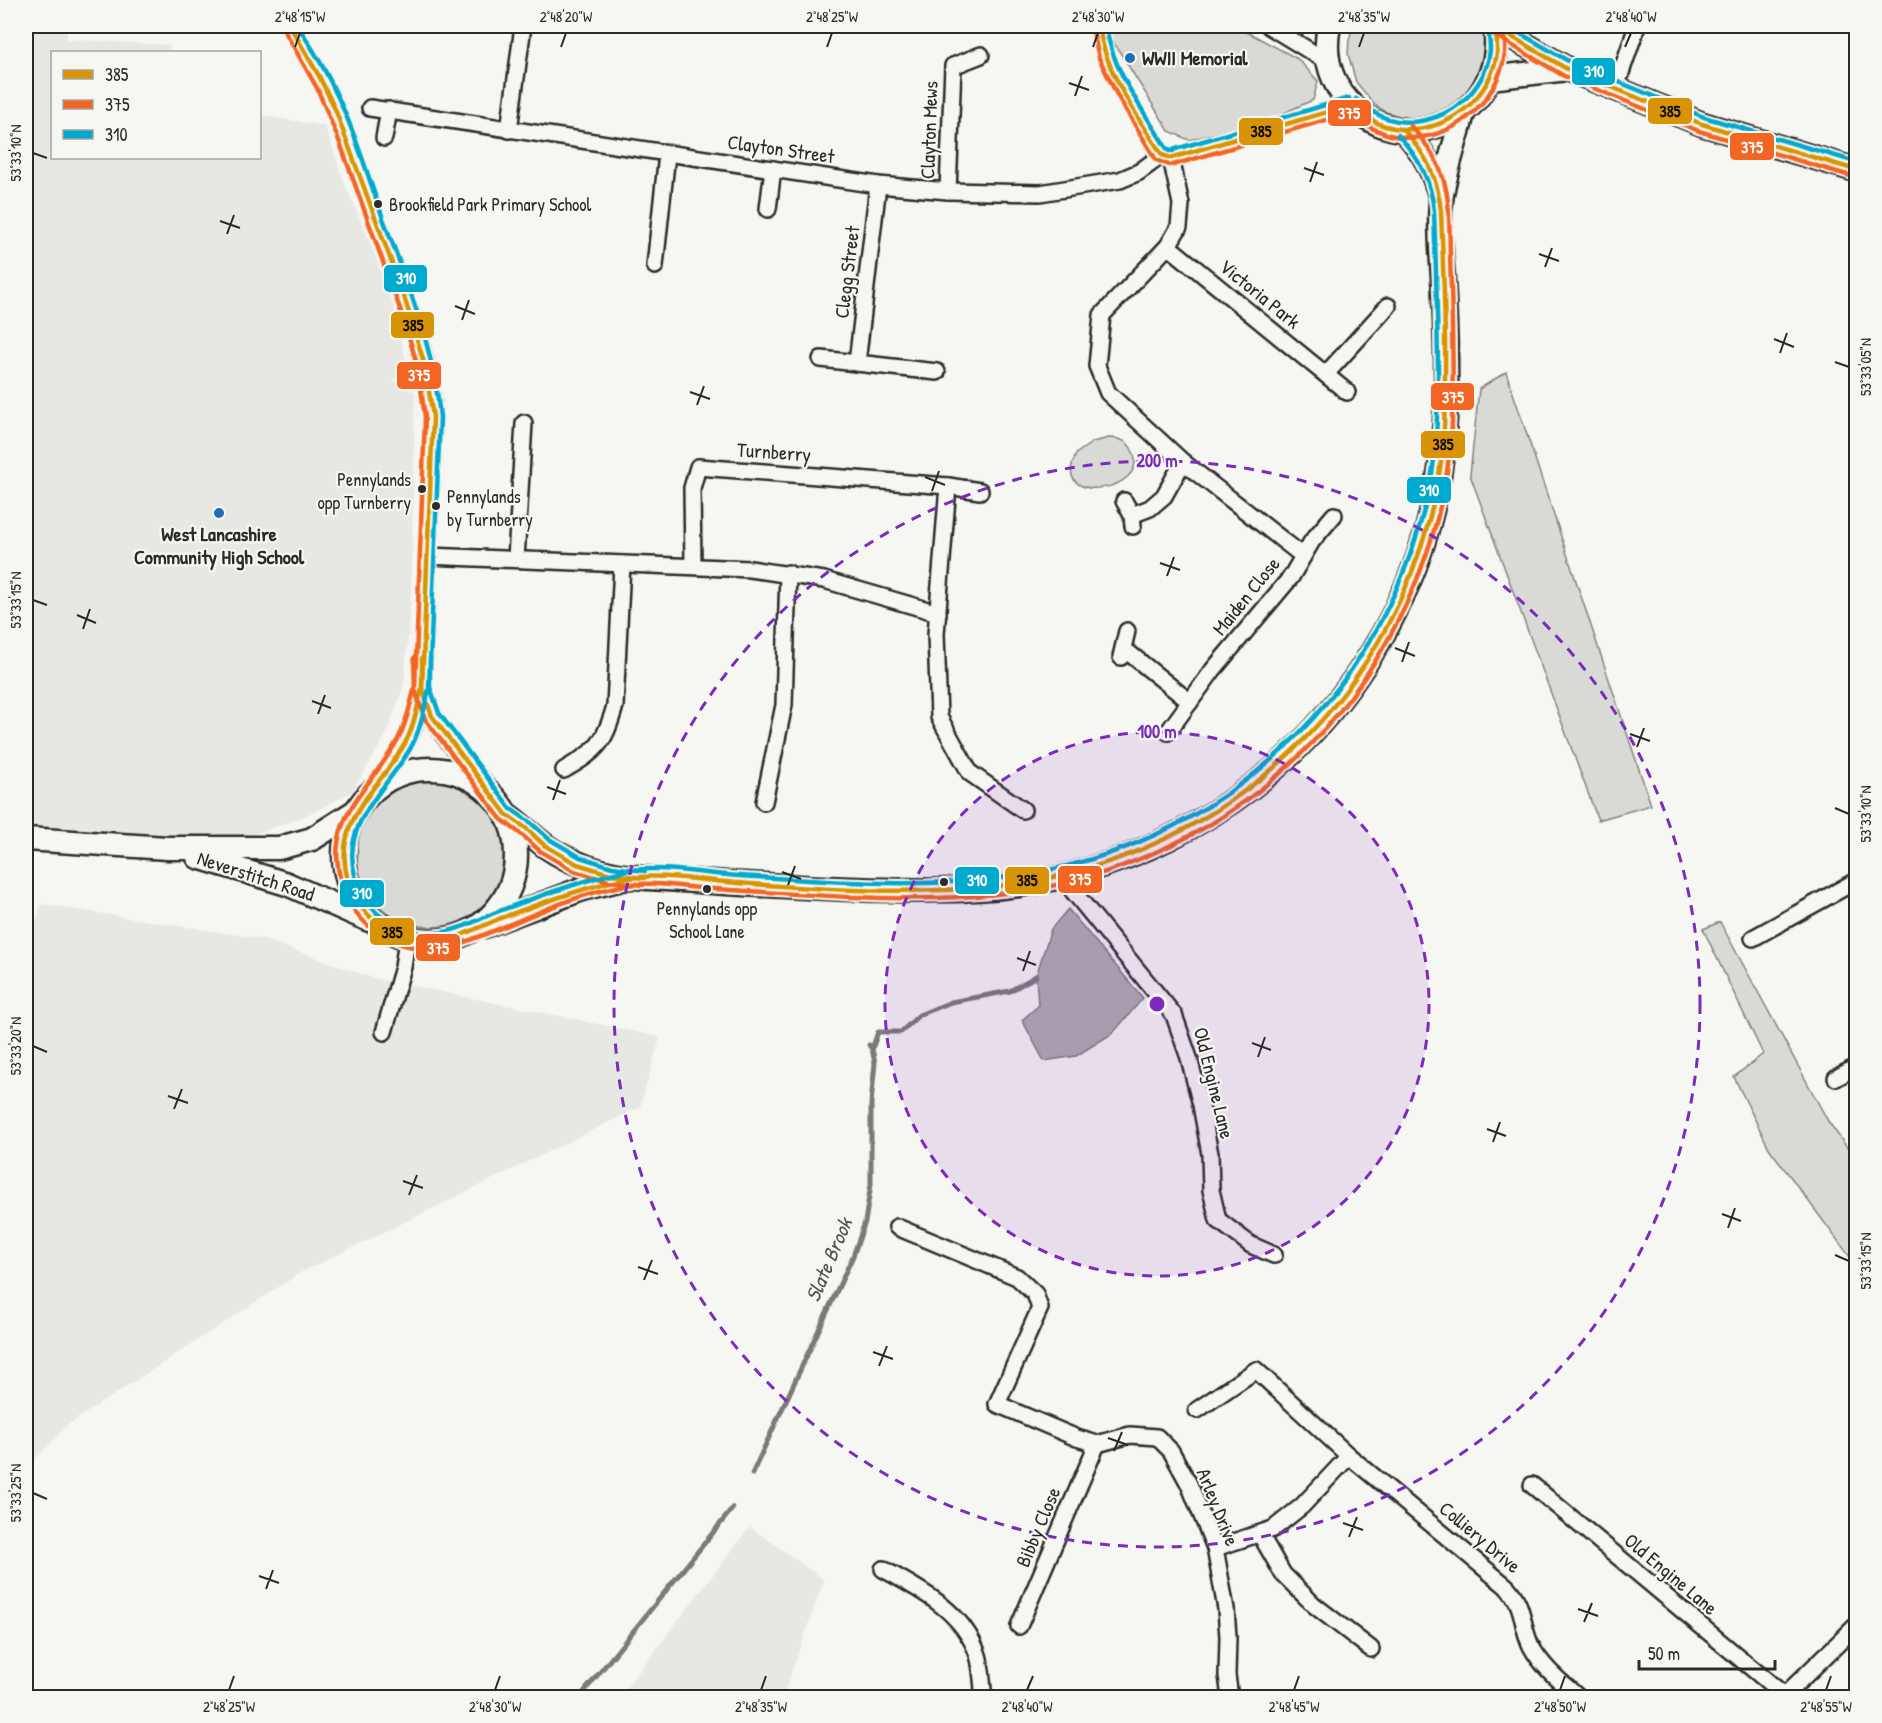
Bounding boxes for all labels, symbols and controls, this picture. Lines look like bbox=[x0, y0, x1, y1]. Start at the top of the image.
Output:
text: 2°48'15"W bbox=[275, 6, 326, 27]
text: 2°48'20"W bbox=[540, 6, 593, 27]
text: 2°48'25"W bbox=[806, 6, 859, 27]
text: 2°48'30"W bbox=[1072, 6, 1125, 27]
text: 2°48'35"W bbox=[1338, 6, 1391, 27]
text: 2°48'40"W bbox=[1605, 6, 1657, 27]
place label: WWII Memorial bbox=[1142, 44, 1248, 71]
legend bbox=[51, 51, 261, 159]
marker: WWII Memorial bbox=[1123, 51, 1137, 65]
line badge: 310 bbox=[1571, 57, 1616, 86]
text: 310 bbox=[1584, 60, 1604, 82]
text: 385 bbox=[105, 62, 129, 87]
street label: Clayton Mews bbox=[913, 80, 944, 179]
text: 375 bbox=[105, 92, 130, 117]
line badge: 385 bbox=[1647, 97, 1693, 125]
line badge: 375 bbox=[1327, 99, 1372, 127]
text: 385 bbox=[1660, 100, 1681, 122]
text: 375 bbox=[1338, 102, 1360, 124]
line badge: 385 bbox=[1238, 117, 1284, 146]
text: 385 bbox=[1251, 120, 1272, 142]
text: 310 bbox=[105, 122, 128, 147]
text: 53°33'10"N bbox=[5, 124, 26, 182]
street label: Clayton Street bbox=[726, 128, 837, 170]
line badge: 375 bbox=[1729, 132, 1775, 161]
text: 375 bbox=[1741, 136, 1763, 158]
place label: Brookfield Park Primary School bbox=[389, 192, 592, 217]
marker: Brookfield Park Primary School bbox=[372, 198, 384, 210]
street label: Clegg Street bbox=[827, 223, 866, 320]
street label: Victoria Park bbox=[1214, 253, 1306, 334]
line badge: 310 bbox=[383, 264, 428, 293]
text: 310 bbox=[396, 267, 416, 289]
line badge: 385 bbox=[390, 311, 435, 339]
text: 385 bbox=[403, 314, 424, 336]
text: 53°33'05"N bbox=[1855, 338, 1876, 396]
line badge: 375 bbox=[396, 361, 442, 390]
text: 375 bbox=[408, 364, 430, 386]
line badge: 375 bbox=[1430, 382, 1475, 411]
text: 375 bbox=[1442, 386, 1464, 408]
line badge: 385 bbox=[1420, 430, 1466, 459]
text: 385 bbox=[1433, 433, 1454, 455]
street label: Turnberry bbox=[736, 435, 812, 468]
text: 200 m bbox=[1137, 448, 1177, 473]
place label: Pennylands opp Turnberry bbox=[317, 467, 411, 515]
line badge: 310 bbox=[1406, 476, 1452, 504]
text: 310 bbox=[1419, 479, 1439, 501]
marker: Pennylands opp Turnberry bbox=[416, 483, 428, 495]
place label: Pennylands by Turnberry bbox=[447, 484, 533, 532]
marker: Pennylands by Turnberry bbox=[430, 500, 442, 512]
marker: West Lancashire Community High School bbox=[212, 506, 226, 520]
place label: West Lancashire Community High School bbox=[134, 520, 305, 571]
street label: Maiden Close bbox=[1206, 551, 1286, 641]
text: 53°33'15"N bbox=[5, 572, 26, 628]
text: 100 m bbox=[1137, 719, 1177, 744]
text: 53°33'10"N bbox=[1855, 785, 1876, 843]
street label: Neverstitch Road bbox=[194, 844, 318, 907]
line badge: 375 bbox=[1057, 865, 1103, 894]
line badge: 310 bbox=[954, 866, 1000, 895]
line badge: 385 bbox=[1004, 866, 1050, 895]
text: 375 bbox=[1069, 868, 1091, 890]
text: 310 bbox=[967, 869, 987, 891]
text: 385 bbox=[1017, 869, 1038, 891]
unlabelled marker bbox=[938, 876, 950, 888]
line badge: 310 bbox=[339, 879, 385, 908]
text: 310 bbox=[352, 882, 372, 904]
marker: Pennylands opp School Lane bbox=[701, 883, 713, 895]
place label: Pennylands opp School Lane bbox=[657, 896, 758, 944]
line badge: 385 bbox=[369, 917, 415, 946]
text: 385 bbox=[382, 921, 403, 943]
line badge: 375 bbox=[415, 933, 461, 962]
text: 375 bbox=[427, 937, 449, 959]
centre of rings bbox=[1147, 994, 1167, 1014]
text: 53°33'20"N bbox=[5, 1017, 26, 1075]
street label: Old Engine Lane bbox=[1188, 1024, 1241, 1141]
water label: Slate Brook bbox=[798, 1211, 860, 1306]
text: 53°33'15"N bbox=[1855, 1233, 1876, 1289]
text: 53°33'25"N bbox=[5, 1464, 26, 1522]
street label: Arley Drive bbox=[1191, 1464, 1246, 1550]
street label: Bibby Close bbox=[1009, 1483, 1066, 1571]
street label: Colliery Drive bbox=[1434, 1495, 1527, 1579]
street label: Old Engine Lane bbox=[1619, 1527, 1724, 1621]
scale bar bbox=[1639, 1633, 1776, 1671]
text: 50 m bbox=[1648, 1641, 1680, 1666]
text: 2°48'25"W bbox=[203, 1696, 256, 1717]
text: 2°48'30"W bbox=[469, 1696, 522, 1717]
text: 2°48'35"W bbox=[735, 1696, 788, 1717]
text: 2°48'40"W bbox=[1001, 1696, 1053, 1717]
text: 2°48'45"W bbox=[1269, 1696, 1320, 1717]
text: 2°48'50"W bbox=[1534, 1696, 1587, 1717]
text: 2°48'55"W bbox=[1800, 1696, 1853, 1717]

